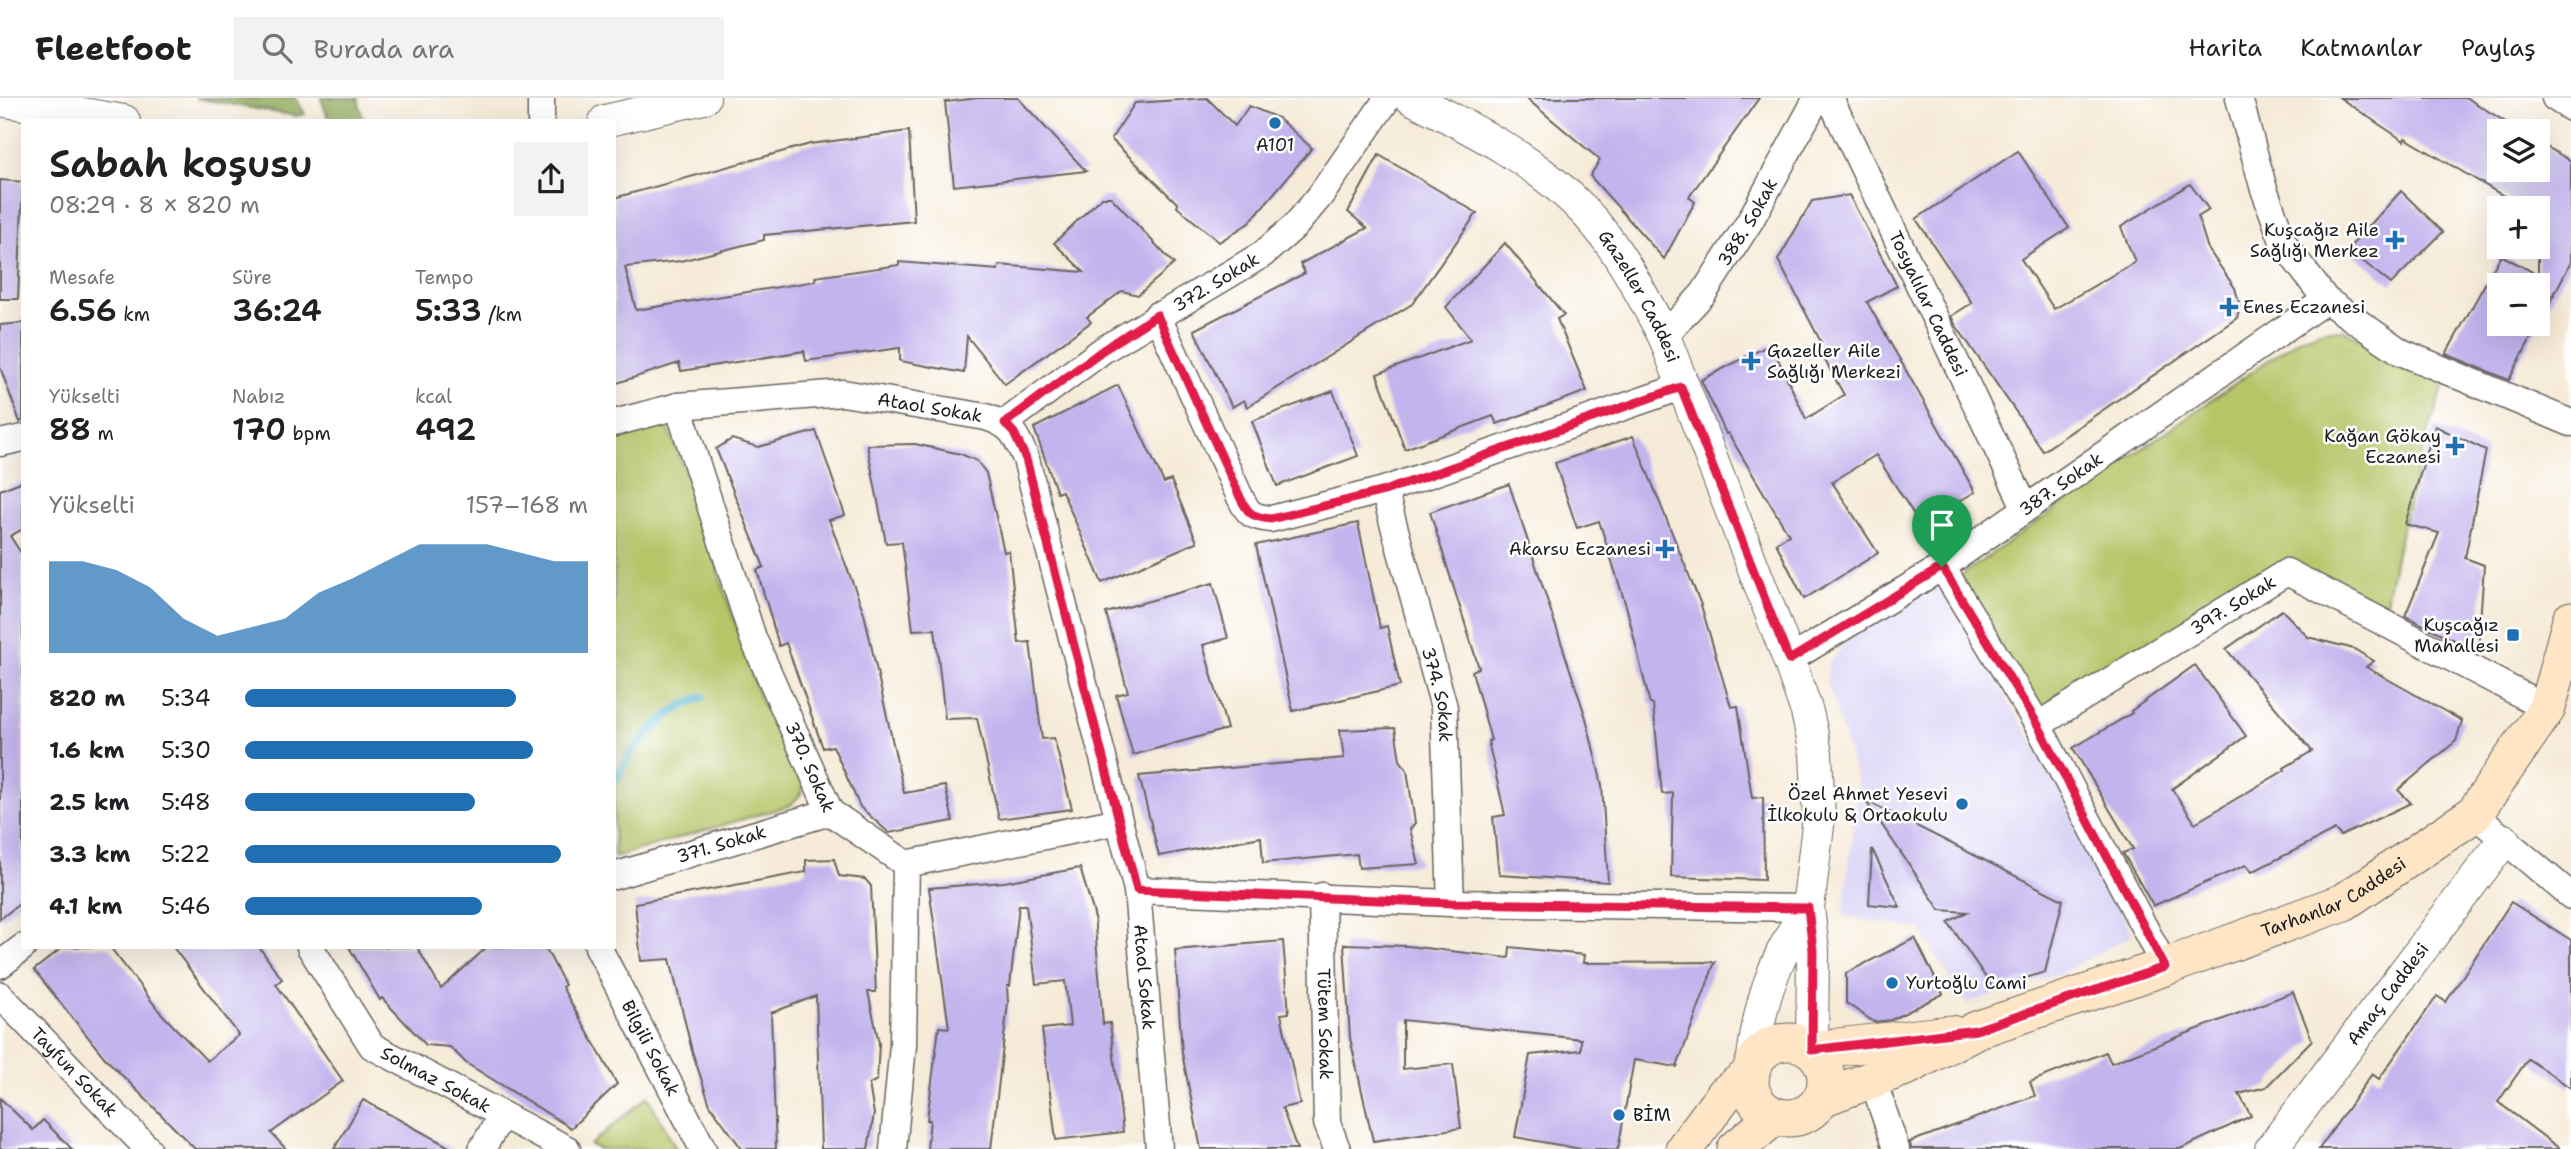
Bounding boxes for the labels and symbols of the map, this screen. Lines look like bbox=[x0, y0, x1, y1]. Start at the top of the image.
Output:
marker: A101 bbox=[1267, 115, 1283, 131]
place label: A101 bbox=[1256, 133, 1294, 157]
street label: 388. Sokak bbox=[1712, 174, 1783, 271]
place label: Kuşcağız Aile Sağlığı Merkez bbox=[2250, 218, 2379, 263]
street label: Gazeller Caddesi bbox=[1593, 225, 1685, 366]
street label: Tosyalılar Caddesi bbox=[1883, 227, 1973, 381]
marker: Kuşcağız Aile Sağlığı Merkez bbox=[2385, 230, 2405, 250]
street label: 372. Sokak bbox=[1168, 247, 1264, 317]
place label: Enes Eczanesi bbox=[2243, 295, 2365, 319]
marker: Enes Eczanesi bbox=[2221, 299, 2237, 315]
place label: Gazeller Aile Sağlığı Merkezi bbox=[1767, 339, 1901, 384]
marker: Gazeller Aile Sağlığı Merkezi bbox=[1741, 351, 1761, 371]
street label: Ataol Sokak bbox=[876, 387, 984, 428]
place label: Kağan Gökay Eczanesi bbox=[2324, 424, 2441, 469]
marker: Kağan Gökay Eczanesi bbox=[2447, 438, 2463, 454]
street label: 387. Sokak bbox=[2014, 447, 2108, 522]
pin bbox=[1912, 495, 1972, 567]
place label: Akarsu Eczanesi bbox=[1509, 537, 1651, 561]
marker: Akarsu Eczanesi bbox=[1657, 541, 1673, 557]
street label: 397. Sokak bbox=[2186, 570, 2280, 641]
place label: Kuşcağız Mahallesi bbox=[2414, 613, 2499, 658]
marker: Kuşcağız Mahallesi bbox=[2505, 627, 2521, 643]
street label: 374. Sokak bbox=[1416, 645, 1457, 743]
street label: 370. Sokak bbox=[780, 718, 841, 816]
place label: Özel Ahmet Yesevi İlkokulu & Ortaokulu bbox=[1767, 782, 1948, 827]
marker: Özel Ahmet Yesevi İlkokulu & Ortaokulu bbox=[1954, 796, 1970, 812]
street label: 371. Sokak bbox=[674, 820, 769, 869]
street label: Tarhanlar Caddesi bbox=[2258, 851, 2411, 943]
street label: Ataol Sokak bbox=[1128, 923, 1161, 1031]
street label: Amaç Caddesi bbox=[2341, 938, 2434, 1050]
street label: Tütem Sokak bbox=[1312, 968, 1338, 1080]
place label: Yurtoğlu Cami bbox=[1906, 971, 2027, 995]
marker: Yurtoğlu Cami bbox=[1884, 975, 1900, 991]
street label: Bilgili Sokak bbox=[616, 996, 685, 1100]
street label: Tayfun Sokak bbox=[25, 1022, 123, 1122]
street label: Solmaz Sokak bbox=[377, 1041, 495, 1119]
place label: BİM bbox=[1633, 1103, 1671, 1127]
marker: BİM bbox=[1611, 1107, 1627, 1123]

